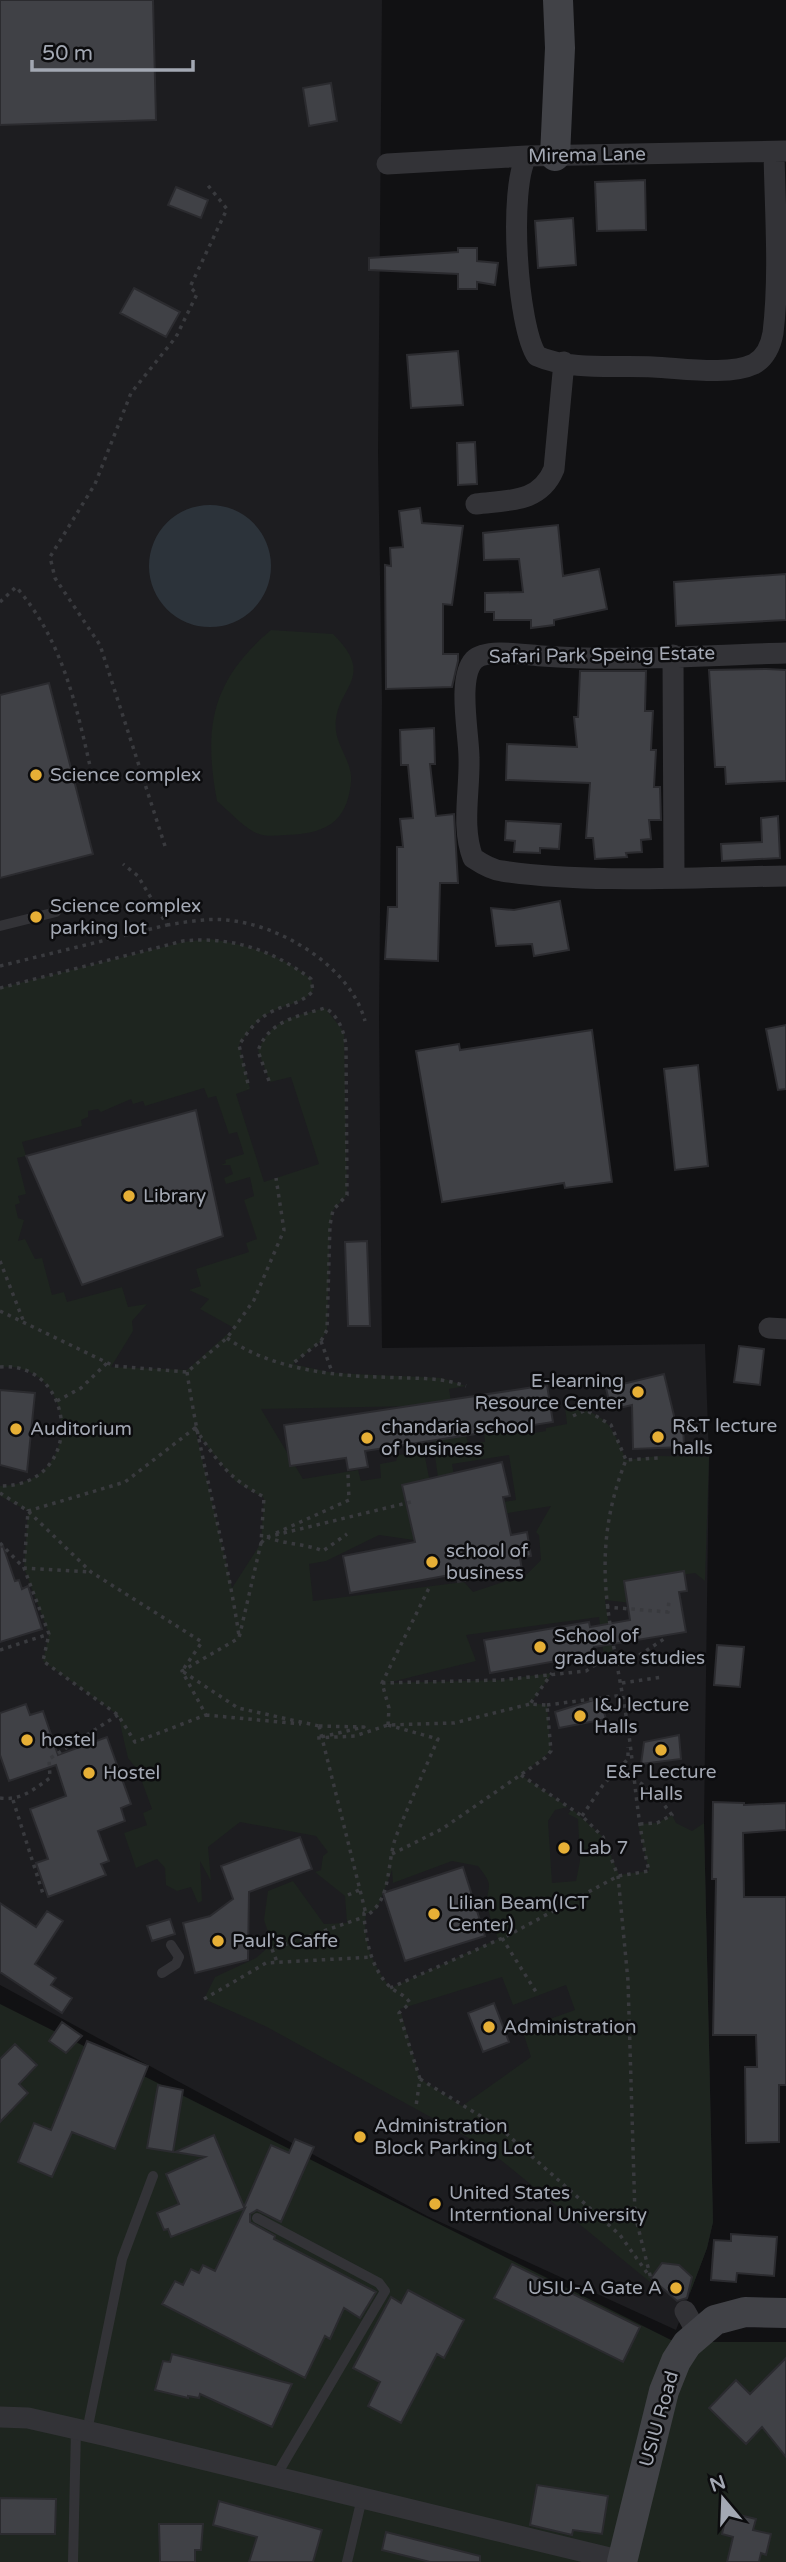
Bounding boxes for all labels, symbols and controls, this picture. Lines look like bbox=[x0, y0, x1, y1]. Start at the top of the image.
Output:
scale bar bbox=[32, 28, 192, 72]
text: 50 m bbox=[42, 41, 93, 66]
street label: Mirema Lane bbox=[528, 143, 646, 167]
street label: Safari Park Speing Estate bbox=[489, 642, 715, 668]
place label: Science complex bbox=[50, 764, 201, 786]
marker: Science complex bbox=[28, 767, 44, 783]
place label: Science complex parking lot bbox=[50, 895, 201, 939]
marker: Science complex parking lot bbox=[28, 909, 44, 925]
place label: Library bbox=[143, 1185, 206, 1207]
marker: Library bbox=[121, 1188, 137, 1204]
place label: E-learning Resource Center bbox=[475, 1370, 625, 1414]
marker: E-learning Resource Center bbox=[630, 1384, 646, 1400]
place label: R&T lecture halls bbox=[672, 1415, 777, 1459]
place label: chandaria school of business bbox=[381, 1416, 534, 1460]
place label: Auditorium bbox=[30, 1418, 132, 1440]
marker: Auditorium bbox=[8, 1421, 24, 1437]
marker: R&T lecture halls bbox=[650, 1429, 666, 1445]
marker: chandaria school of business bbox=[359, 1430, 375, 1446]
place label: school of business bbox=[446, 1540, 529, 1584]
marker: school of business bbox=[424, 1554, 440, 1570]
place label: School of graduate studies bbox=[554, 1625, 705, 1669]
marker: School of graduate studies bbox=[532, 1639, 548, 1655]
place label: I&J lecture Halls bbox=[594, 1694, 689, 1738]
marker: I&J lecture Halls bbox=[572, 1708, 588, 1724]
place label: hostel bbox=[41, 1729, 96, 1751]
marker: hostel bbox=[19, 1732, 35, 1748]
marker: E&F Lecture Halls bbox=[653, 1742, 669, 1758]
place label: E&F Lecture Halls bbox=[606, 1761, 716, 1805]
place label: Hostel bbox=[103, 1762, 160, 1784]
marker: Hostel bbox=[81, 1765, 97, 1781]
place label: Lab 7 bbox=[578, 1837, 628, 1859]
marker: Lab 7 bbox=[556, 1840, 572, 1856]
place label: Lilian Beam(ICT Center) bbox=[448, 1892, 589, 1936]
marker: Lilian Beam(ICT Center) bbox=[426, 1906, 442, 1922]
place label: Paul's Caffe bbox=[232, 1930, 338, 1952]
marker: Paul's Caffe bbox=[210, 1933, 226, 1949]
place label: Administration bbox=[503, 2016, 637, 2038]
marker: Administration bbox=[481, 2019, 497, 2035]
place label: Administration Block Parking Lot bbox=[374, 2115, 532, 2159]
marker: Administration Block Parking Lot bbox=[352, 2129, 368, 2145]
place label: United States Interntional University bbox=[449, 2182, 647, 2226]
marker: United States Interntional University bbox=[427, 2196, 443, 2212]
place label: USIU-A Gate A bbox=[528, 2277, 662, 2299]
marker: USIU-A Gate A bbox=[668, 2280, 684, 2296]
street label: USIU Road bbox=[635, 2369, 683, 2469]
north arrow bbox=[688, 2464, 758, 2534]
text: N bbox=[707, 2471, 729, 2497]

